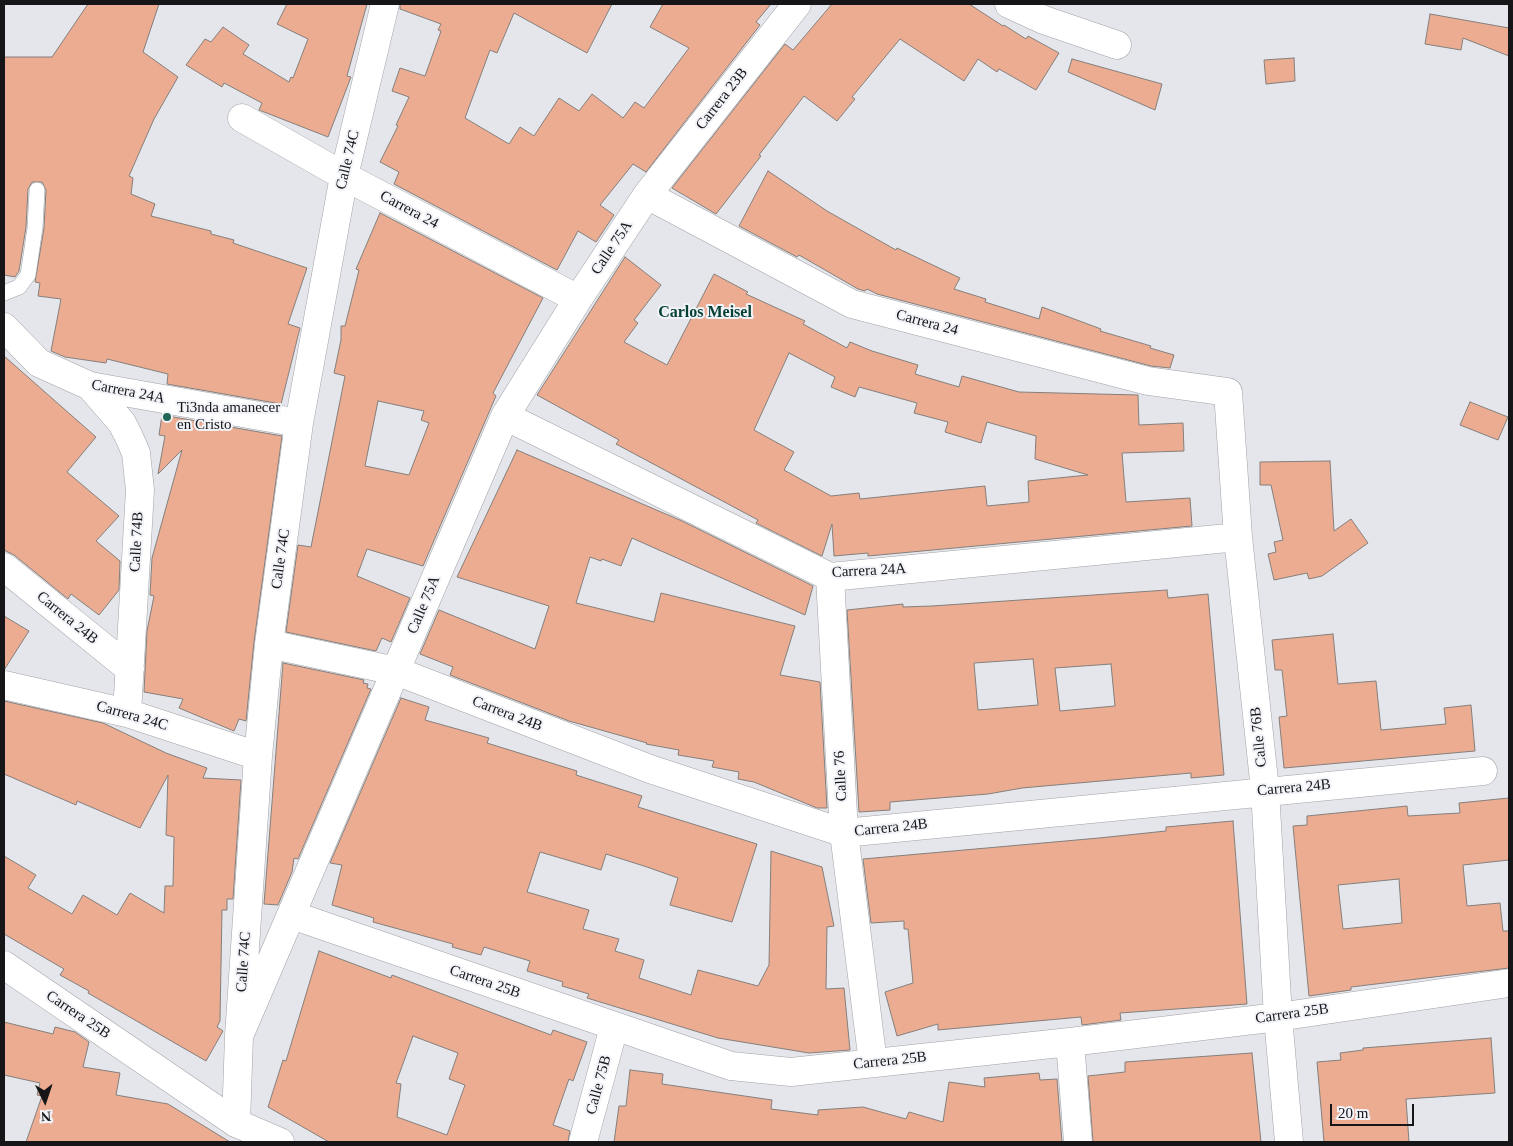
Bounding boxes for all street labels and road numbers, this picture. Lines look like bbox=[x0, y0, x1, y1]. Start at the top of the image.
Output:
street label: Carrera 23B bbox=[692, 64, 752, 134]
street label: Calle 74C bbox=[332, 129, 364, 191]
street label: Carrera 24 bbox=[377, 187, 441, 233]
street label: Calle 75A bbox=[587, 218, 637, 278]
street label: Carrera 24 bbox=[894, 306, 960, 340]
street label: Carrera 24A bbox=[90, 376, 166, 408]
street label: Calle 74B bbox=[126, 511, 148, 573]
street label: Calle 74C bbox=[268, 528, 294, 590]
street label: Carrera 24A bbox=[831, 560, 907, 582]
street label: Calle 75A bbox=[404, 573, 444, 637]
street label: Carrera 24B bbox=[33, 588, 101, 648]
street label: Carrera 24B bbox=[469, 692, 545, 736]
street label: Carrera 24C bbox=[94, 697, 170, 735]
street label: Calle 76B bbox=[1247, 706, 1271, 768]
street label: Calle 76 bbox=[831, 750, 851, 802]
street label: Carrera 24B bbox=[1256, 776, 1332, 800]
street label: Carrera 24B bbox=[853, 815, 929, 841]
street label: Calle 74C bbox=[233, 931, 255, 993]
street label: Carrera 25B bbox=[447, 961, 523, 1003]
street label: Carrera 25B bbox=[42, 987, 114, 1043]
street label: Carrera 25B bbox=[1254, 1000, 1330, 1028]
street label: Carrera 25B bbox=[852, 1048, 928, 1074]
street label: Calle 75B bbox=[582, 1053, 616, 1117]

